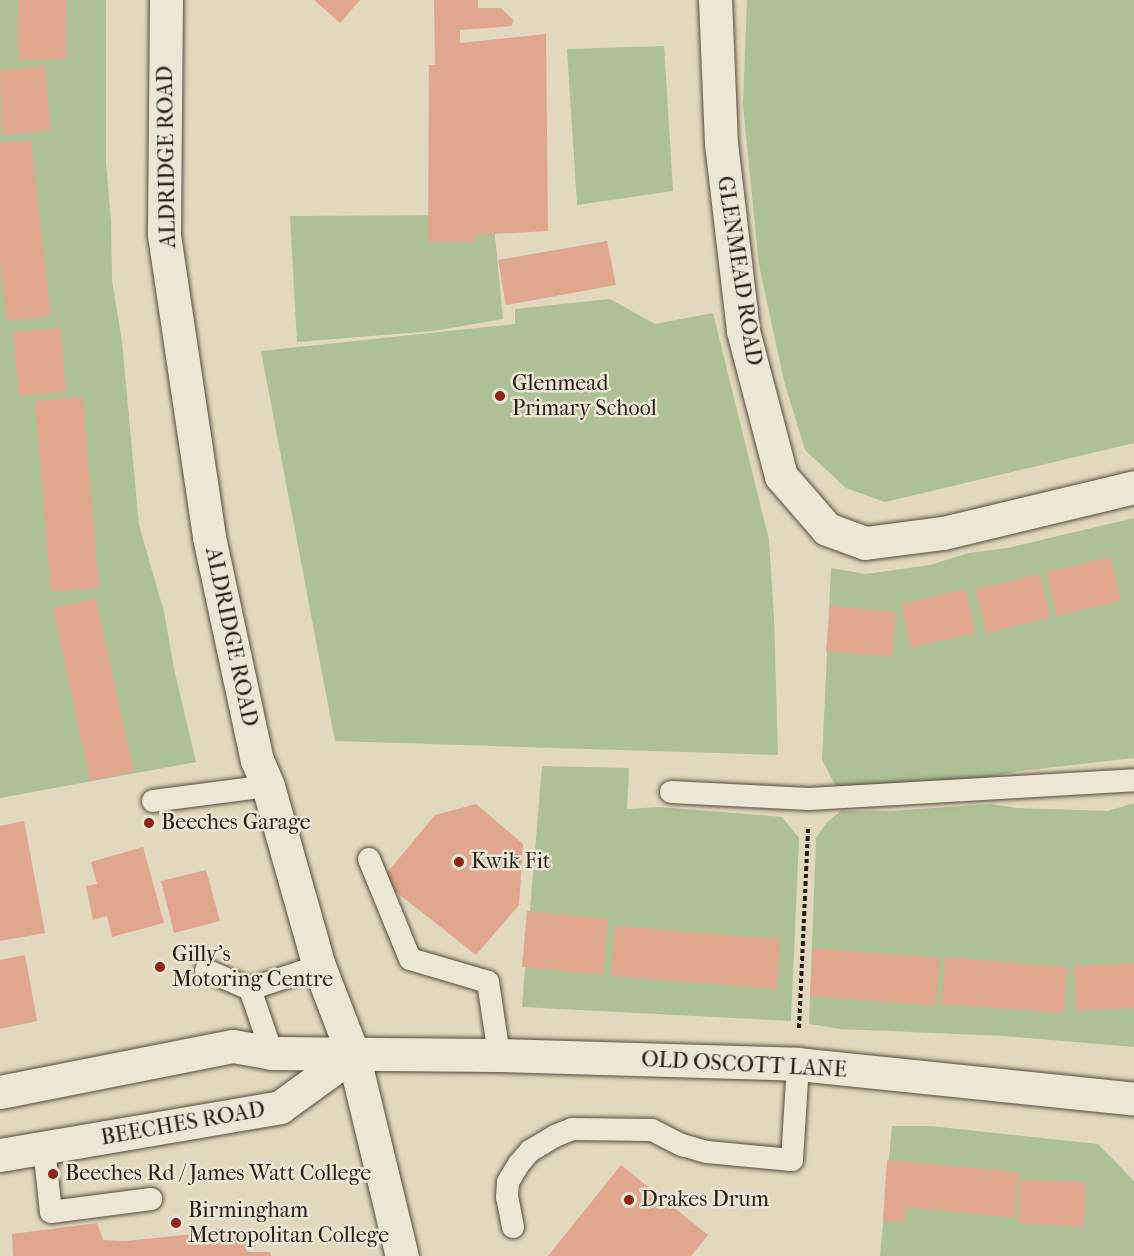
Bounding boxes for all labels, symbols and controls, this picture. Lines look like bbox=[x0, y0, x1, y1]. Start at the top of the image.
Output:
street label: ALDRIDGE ROAD bbox=[152, 66, 182, 248]
street label: GLENMEAD ROAD bbox=[711, 174, 767, 368]
place label: Glenmead Primary School bbox=[512, 370, 657, 422]
marker: Glenmead Primary School bbox=[493, 389, 507, 403]
street label: ALDRIDGE ROAD bbox=[199, 545, 263, 729]
place label: Beeches Garage bbox=[161, 810, 311, 836]
marker: Beeches Garage bbox=[142, 816, 156, 830]
place label: Kwik Fit bbox=[471, 849, 551, 875]
marker: Kwik Fit bbox=[452, 855, 466, 869]
place label: Gilly's Motoring Centre bbox=[172, 941, 333, 992]
marker: Gilly's Motoring Centre bbox=[153, 960, 167, 974]
street label: OLD OSCOTT LANE bbox=[641, 1046, 847, 1084]
street label: BEECHES ROAD bbox=[99, 1097, 267, 1151]
place label: Beeches Rd / James Watt College bbox=[65, 1161, 371, 1187]
marker: Beeches Rd / James Watt College bbox=[46, 1167, 60, 1181]
place label: Drakes Drum bbox=[641, 1187, 769, 1213]
marker: Drakes Drum bbox=[622, 1193, 636, 1207]
place label: Birmingham Metropolitan College bbox=[188, 1197, 389, 1248]
marker: Birmingham Metropolitan College bbox=[169, 1216, 183, 1230]

